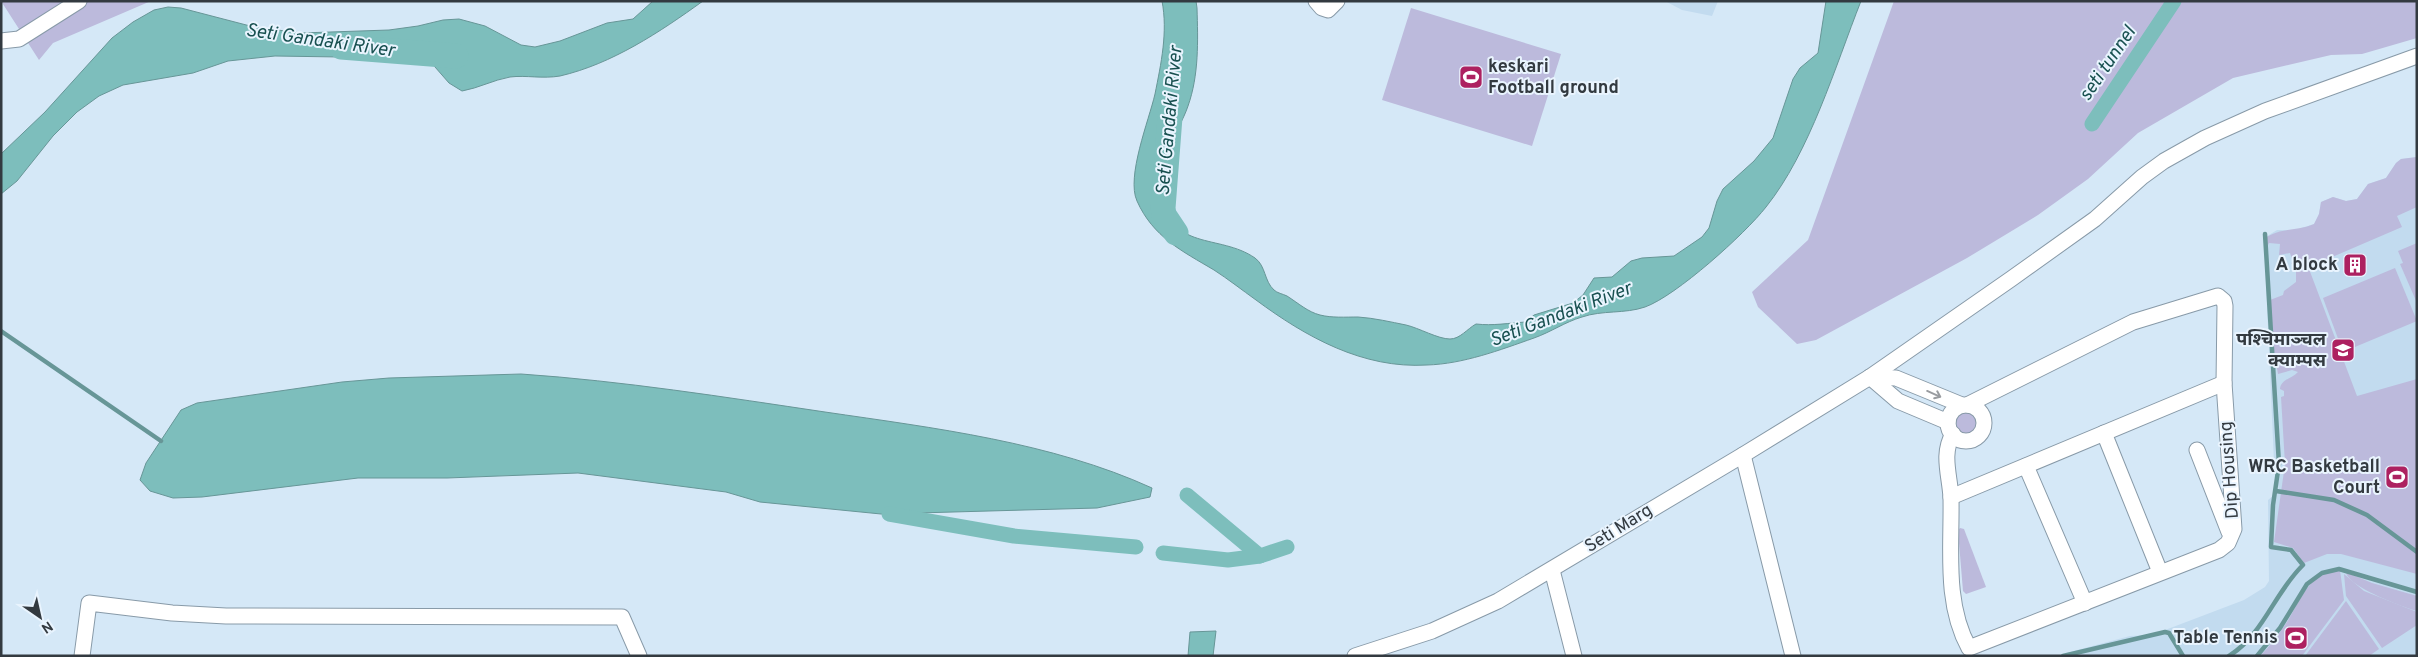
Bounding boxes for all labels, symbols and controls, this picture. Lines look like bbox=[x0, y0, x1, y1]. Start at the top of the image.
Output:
water label: Seti Gandaki River bbox=[244, 19, 398, 64]
water label: seti tunnel bbox=[2074, 21, 2142, 106]
water label: Seti Gandaki River bbox=[1152, 43, 1189, 197]
place label: keskari Football ground bbox=[1488, 56, 1619, 100]
sports icon: keskari Football ground bbox=[1458, 64, 1484, 90]
building icon: A block bbox=[2342, 252, 2368, 278]
place label: A block bbox=[2276, 254, 2338, 277]
water label: Seti Gandaki River bbox=[1487, 276, 1637, 353]
place label: पश्‍चिमाञ्‍चल क्याम्पस bbox=[2236, 329, 2327, 373]
school or university icon: पश्‍चिमाञ्‍चल क्याम्पस bbox=[2330, 337, 2356, 363]
one-way arrow bbox=[1926, 389, 1941, 399]
street label: Dip Housing bbox=[2215, 421, 2245, 519]
place label: WRC Basketball Court bbox=[2248, 456, 2380, 500]
sports icon: WRC Basketball Court bbox=[2384, 464, 2410, 490]
street label: Seti Marg bbox=[1581, 499, 1657, 559]
north arrow bbox=[15, 592, 65, 642]
text: N bbox=[38, 617, 55, 636]
sports icon: Table Tennis bbox=[2283, 625, 2309, 651]
place label: Table Tennis bbox=[2173, 627, 2278, 650]

